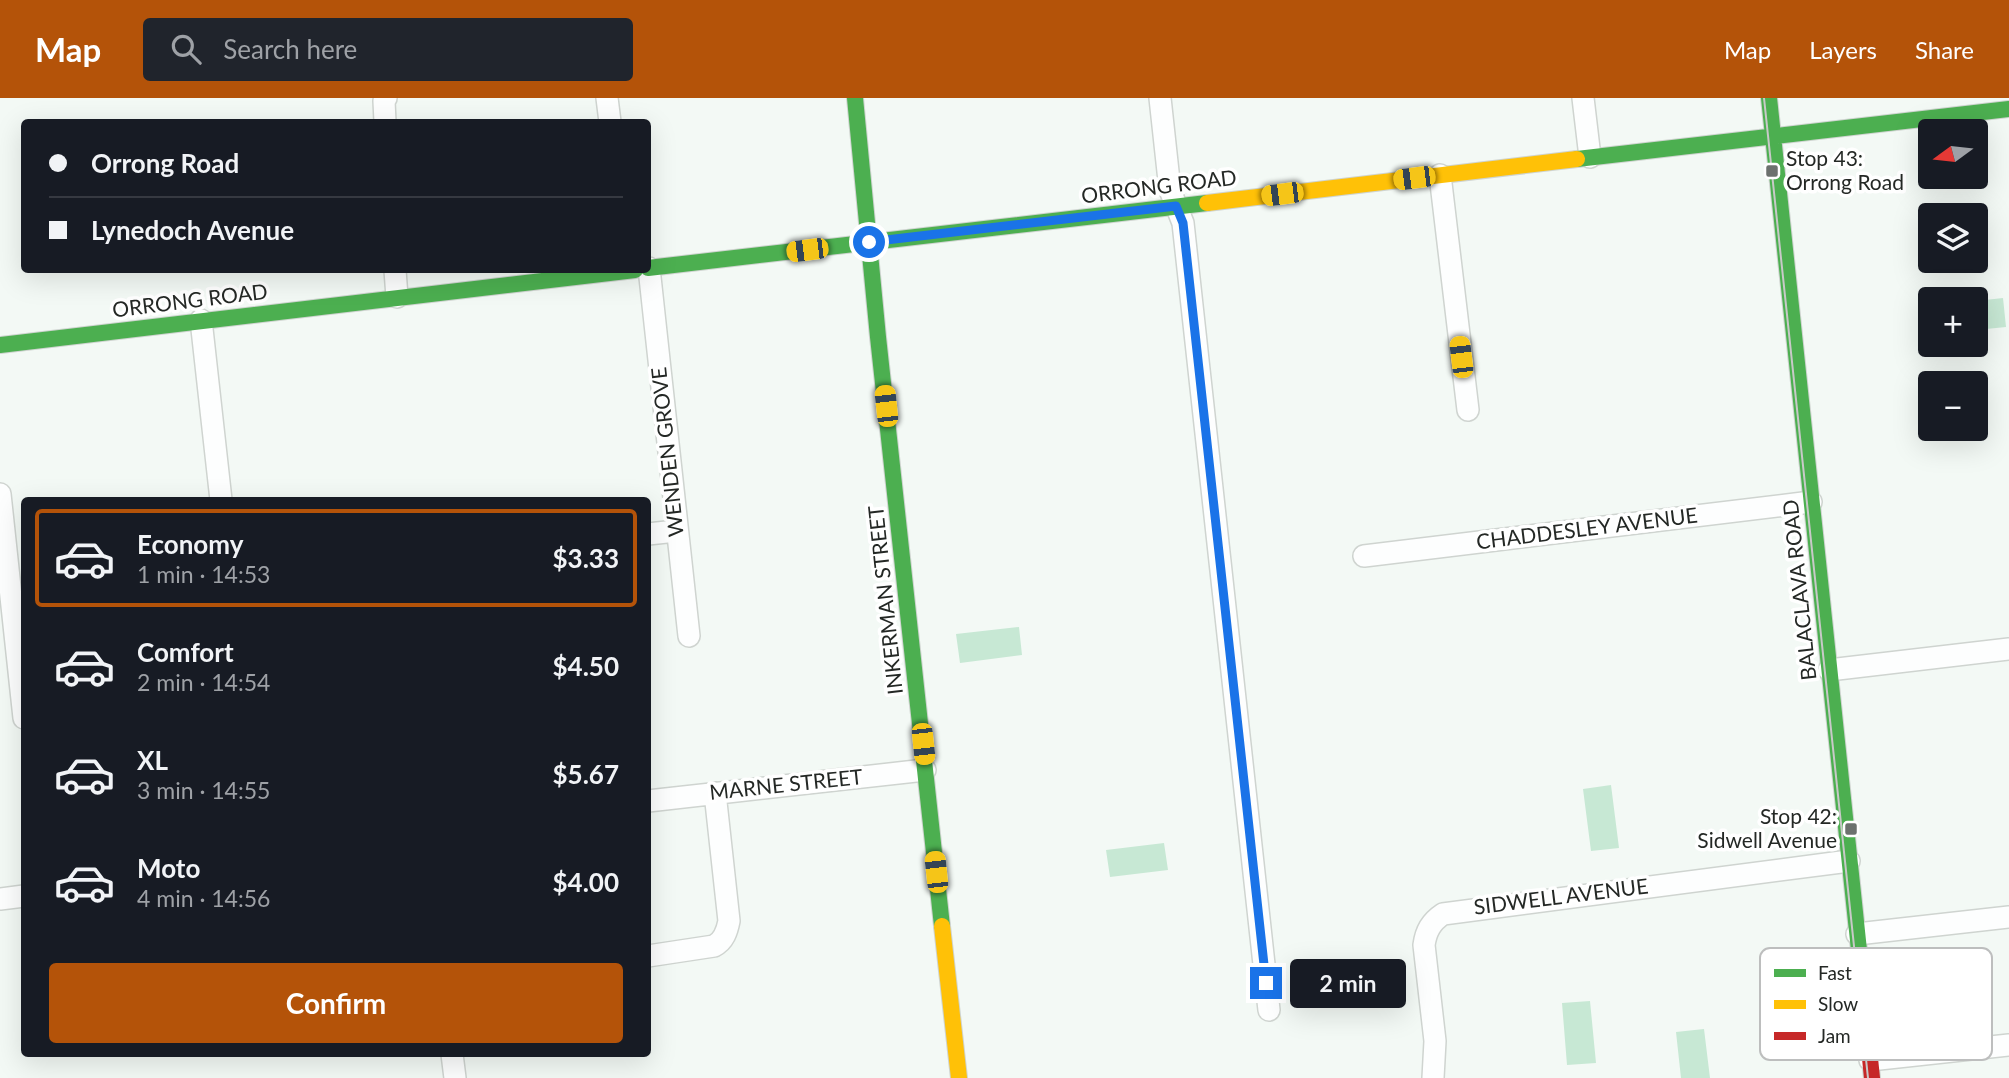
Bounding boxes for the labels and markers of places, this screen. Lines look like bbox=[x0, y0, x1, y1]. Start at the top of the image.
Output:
place label: Stop 43: Orrong Road bbox=[1786, 145, 1904, 194]
marker: Stop 43: Orrong Road bbox=[1764, 163, 1780, 179]
place label: Stop 42: Sidwell Avenue bbox=[1697, 803, 1837, 852]
marker: Stop 42: Sidwell Avenue bbox=[1843, 821, 1859, 837]

